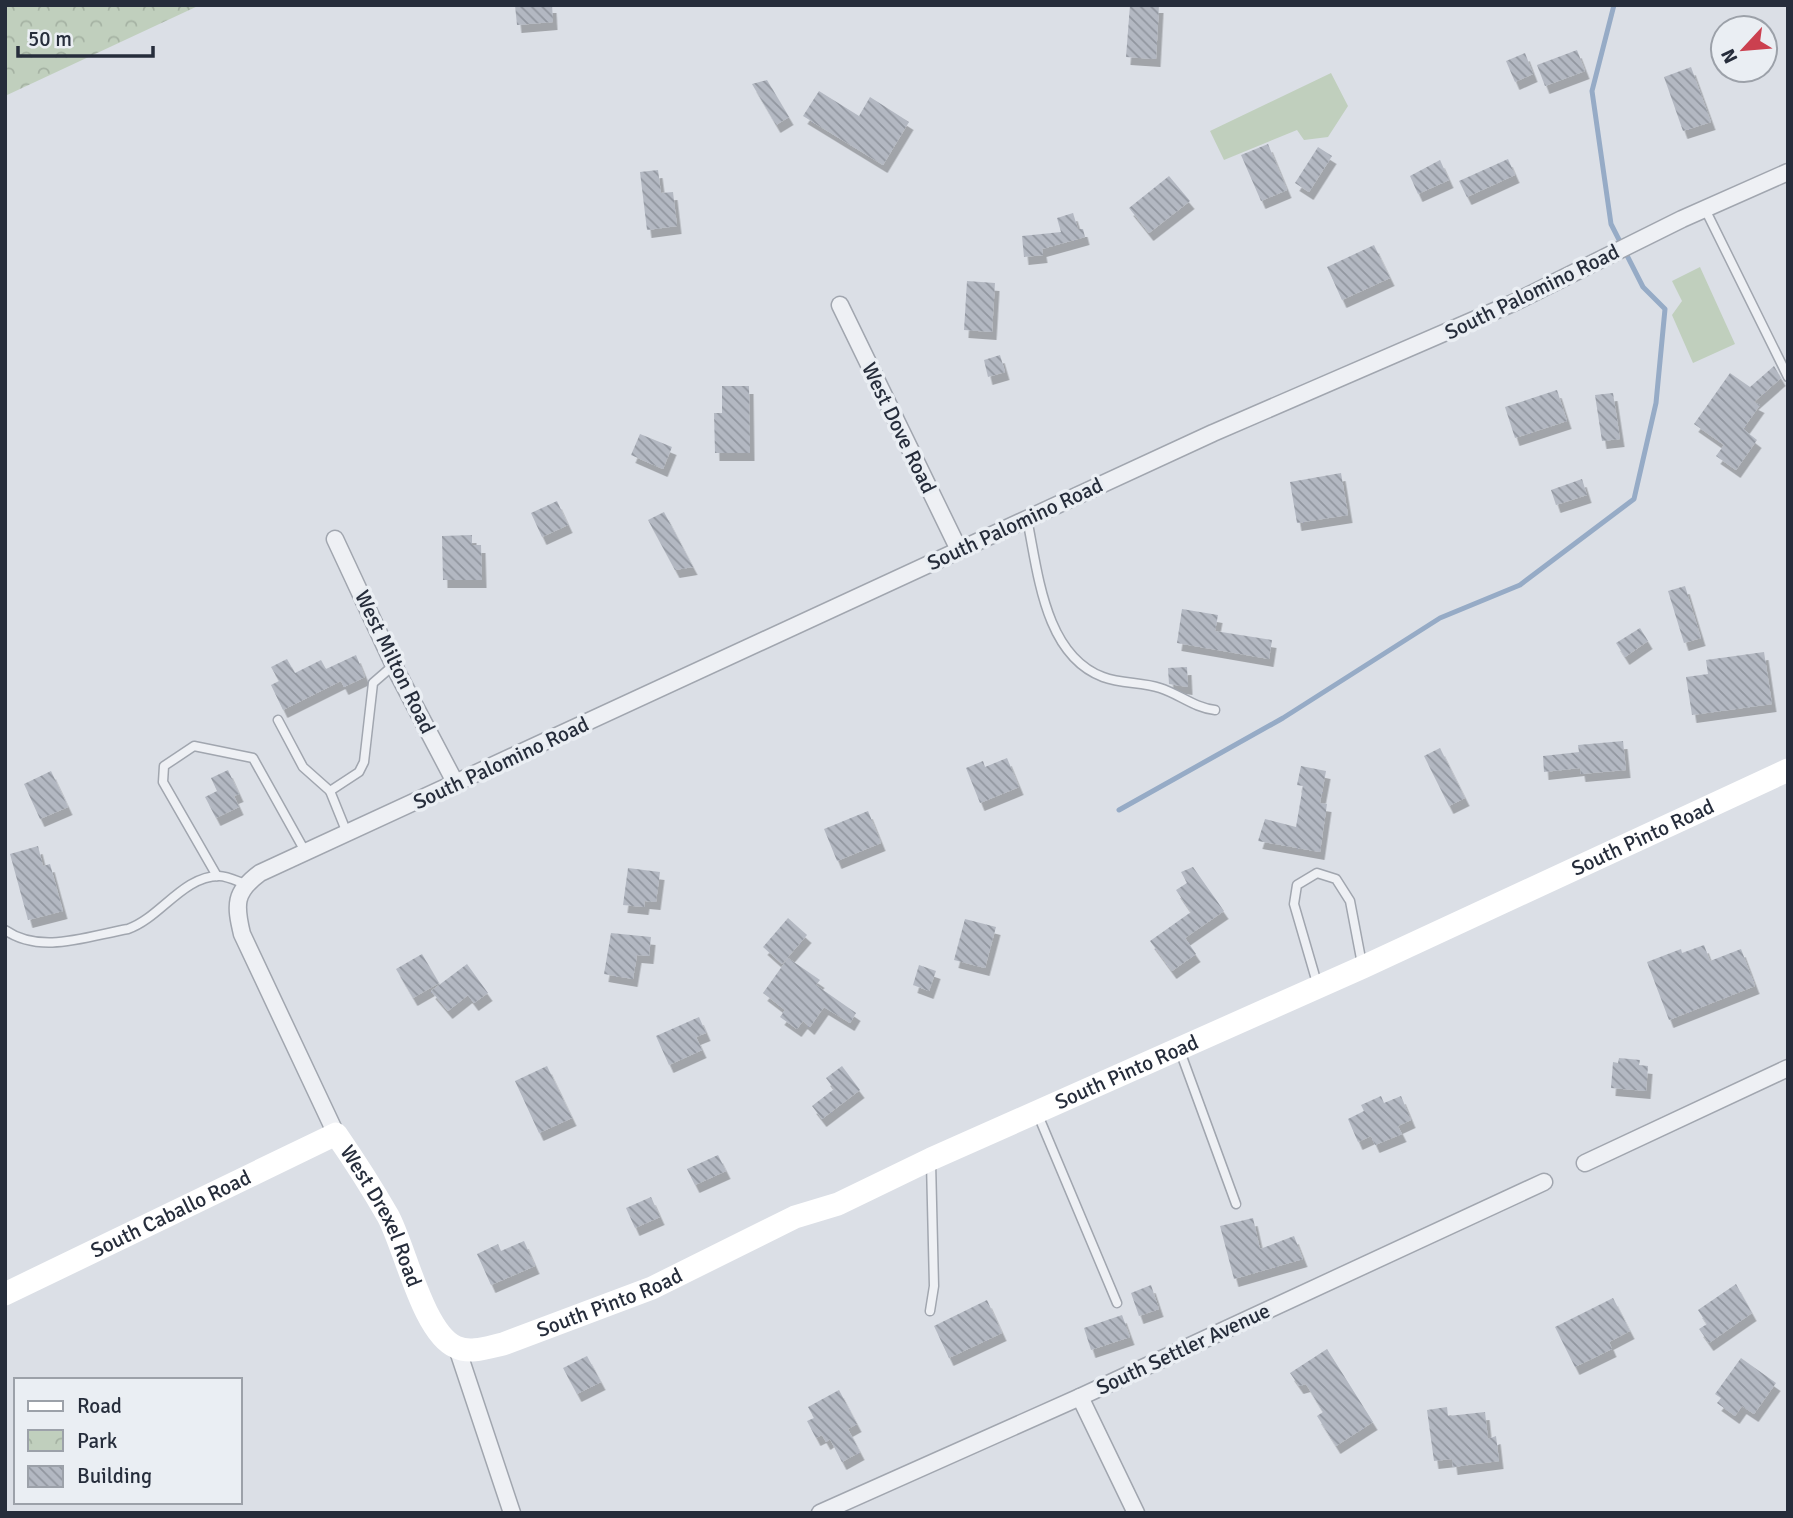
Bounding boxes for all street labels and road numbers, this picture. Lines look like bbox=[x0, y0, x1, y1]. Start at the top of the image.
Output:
street label: South Palomino Road bbox=[1441, 238, 1623, 346]
street label: West Dove Road bbox=[856, 358, 942, 498]
street label: South Palomino Road bbox=[923, 472, 1107, 576]
street label: West Milton Road bbox=[349, 586, 441, 738]
street label: South Palomino Road bbox=[409, 711, 593, 815]
street label: South Pinto Road bbox=[1567, 793, 1718, 882]
street label: South Pinto Road bbox=[1051, 1029, 1202, 1115]
street label: West Drexel Road bbox=[334, 1140, 427, 1291]
street label: South Caballo Road bbox=[86, 1164, 255, 1264]
street label: South Pinto Road bbox=[533, 1262, 687, 1343]
street label: South Settler Avenue bbox=[1092, 1297, 1274, 1401]

